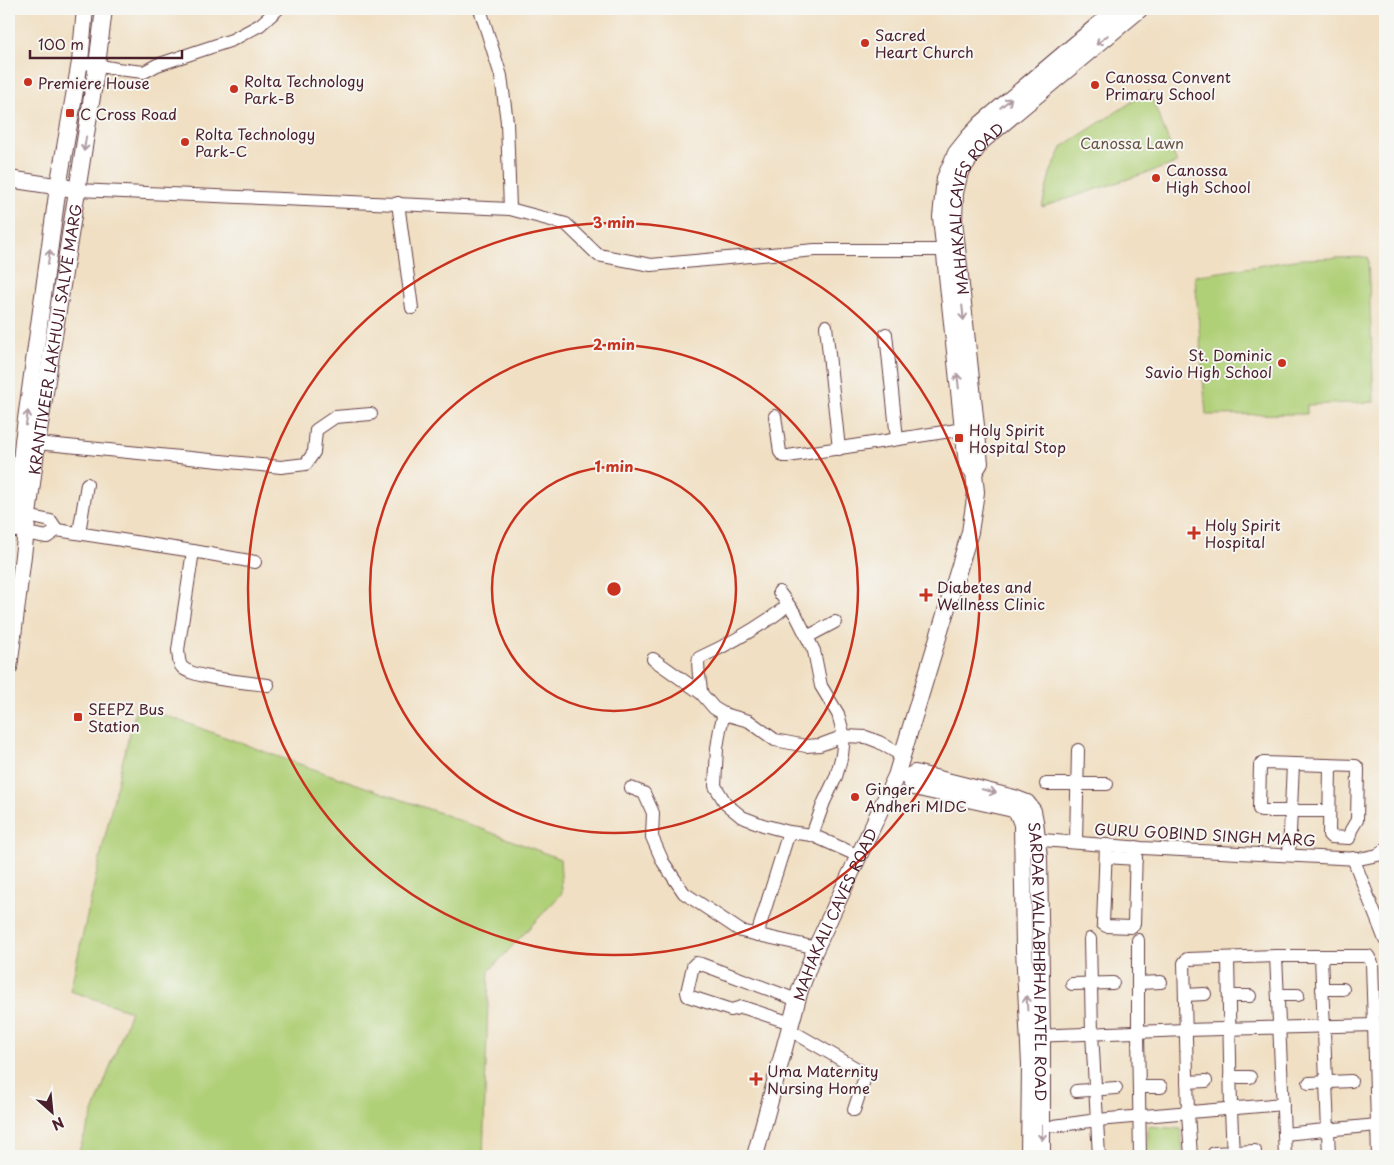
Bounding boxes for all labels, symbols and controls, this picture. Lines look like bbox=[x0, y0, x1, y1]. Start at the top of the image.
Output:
place label: Sacred Heart Church bbox=[875, 23, 974, 63]
scale bar bbox=[30, 28, 182, 60]
text: 100 m bbox=[38, 32, 84, 55]
one-way arrow bbox=[1096, 34, 1109, 46]
marker: Sacred Heart Church bbox=[859, 37, 871, 49]
place label: Canossa Convent Primary School bbox=[1105, 65, 1231, 105]
place label: Rolta Technology Park-B bbox=[244, 69, 364, 109]
place label: Premiere House bbox=[38, 71, 150, 94]
marker: Premiere House bbox=[22, 76, 34, 88]
marker: Canossa Convent Primary School bbox=[1089, 79, 1101, 91]
marker: Rolta Technology Park-B bbox=[228, 83, 240, 95]
one-way arrow bbox=[999, 97, 1012, 108]
place label: C Cross Road bbox=[80, 102, 177, 125]
marker: C Cross Road bbox=[64, 107, 76, 119]
street label: MAHAKALI CAVES ROAD bbox=[942, 116, 1008, 296]
place label: Rolta Technology Park-C bbox=[195, 122, 315, 162]
park label: Canossa Lawn bbox=[1080, 131, 1184, 154]
one-way arrow bbox=[79, 135, 89, 151]
marker: Rolta Technology Park-C bbox=[179, 136, 191, 148]
place label: Canossa High School bbox=[1166, 158, 1251, 198]
marker: Canossa High School bbox=[1150, 172, 1162, 184]
street label: KRANTIVEER LAKHUJI SALVE MARG bbox=[22, 202, 86, 476]
text: 3 min bbox=[593, 210, 635, 233]
one-way arrow bbox=[44, 249, 54, 265]
one-way arrow bbox=[958, 305, 968, 321]
text: 2 min bbox=[593, 332, 635, 355]
place label: St. Dominic Savio High School bbox=[1145, 343, 1272, 383]
marker: St. Dominic Savio High School bbox=[1276, 357, 1288, 369]
one-way arrow bbox=[953, 373, 963, 389]
one-way arrow bbox=[22, 410, 32, 426]
place label: Holy Spirit Hospital Stop bbox=[969, 418, 1066, 458]
marker: Holy Spirit Hospital Stop bbox=[953, 432, 965, 444]
text: 1 min bbox=[595, 454, 633, 477]
place label: Holy Spirit Hospital bbox=[1205, 513, 1281, 553]
marker: Holy Spirit Hospital bbox=[1187, 526, 1201, 540]
place label: Diabetes and Wellness Clinic bbox=[937, 575, 1045, 615]
centre of rings bbox=[605, 580, 623, 598]
marker: Diabetes and Wellness Clinic bbox=[919, 588, 933, 602]
place label: SEEPZ Bus Station bbox=[88, 697, 164, 737]
marker: SEEPZ Bus Station bbox=[72, 711, 84, 723]
place label: Ginger Andheri MIDC bbox=[865, 777, 967, 817]
one-way arrow bbox=[980, 787, 996, 796]
marker: Ginger Andheri MIDC bbox=[849, 791, 861, 803]
street label: GURU GOBIND SINGH MARG bbox=[1094, 817, 1316, 851]
street label: SARDAR VALLABHBHAI PATEL ROAD bbox=[1024, 821, 1054, 1101]
street label: MAHAKALI CAVES ROAD bbox=[786, 824, 882, 1003]
one-way arrow bbox=[1022, 995, 1031, 1011]
place label: Uma Maternity Nursing Home bbox=[767, 1059, 879, 1099]
marker: Uma Maternity Nursing Home bbox=[749, 1072, 763, 1086]
north arrow bbox=[28, 1088, 78, 1138]
text: N bbox=[48, 1112, 68, 1136]
one-way arrow bbox=[1037, 1124, 1047, 1141]

